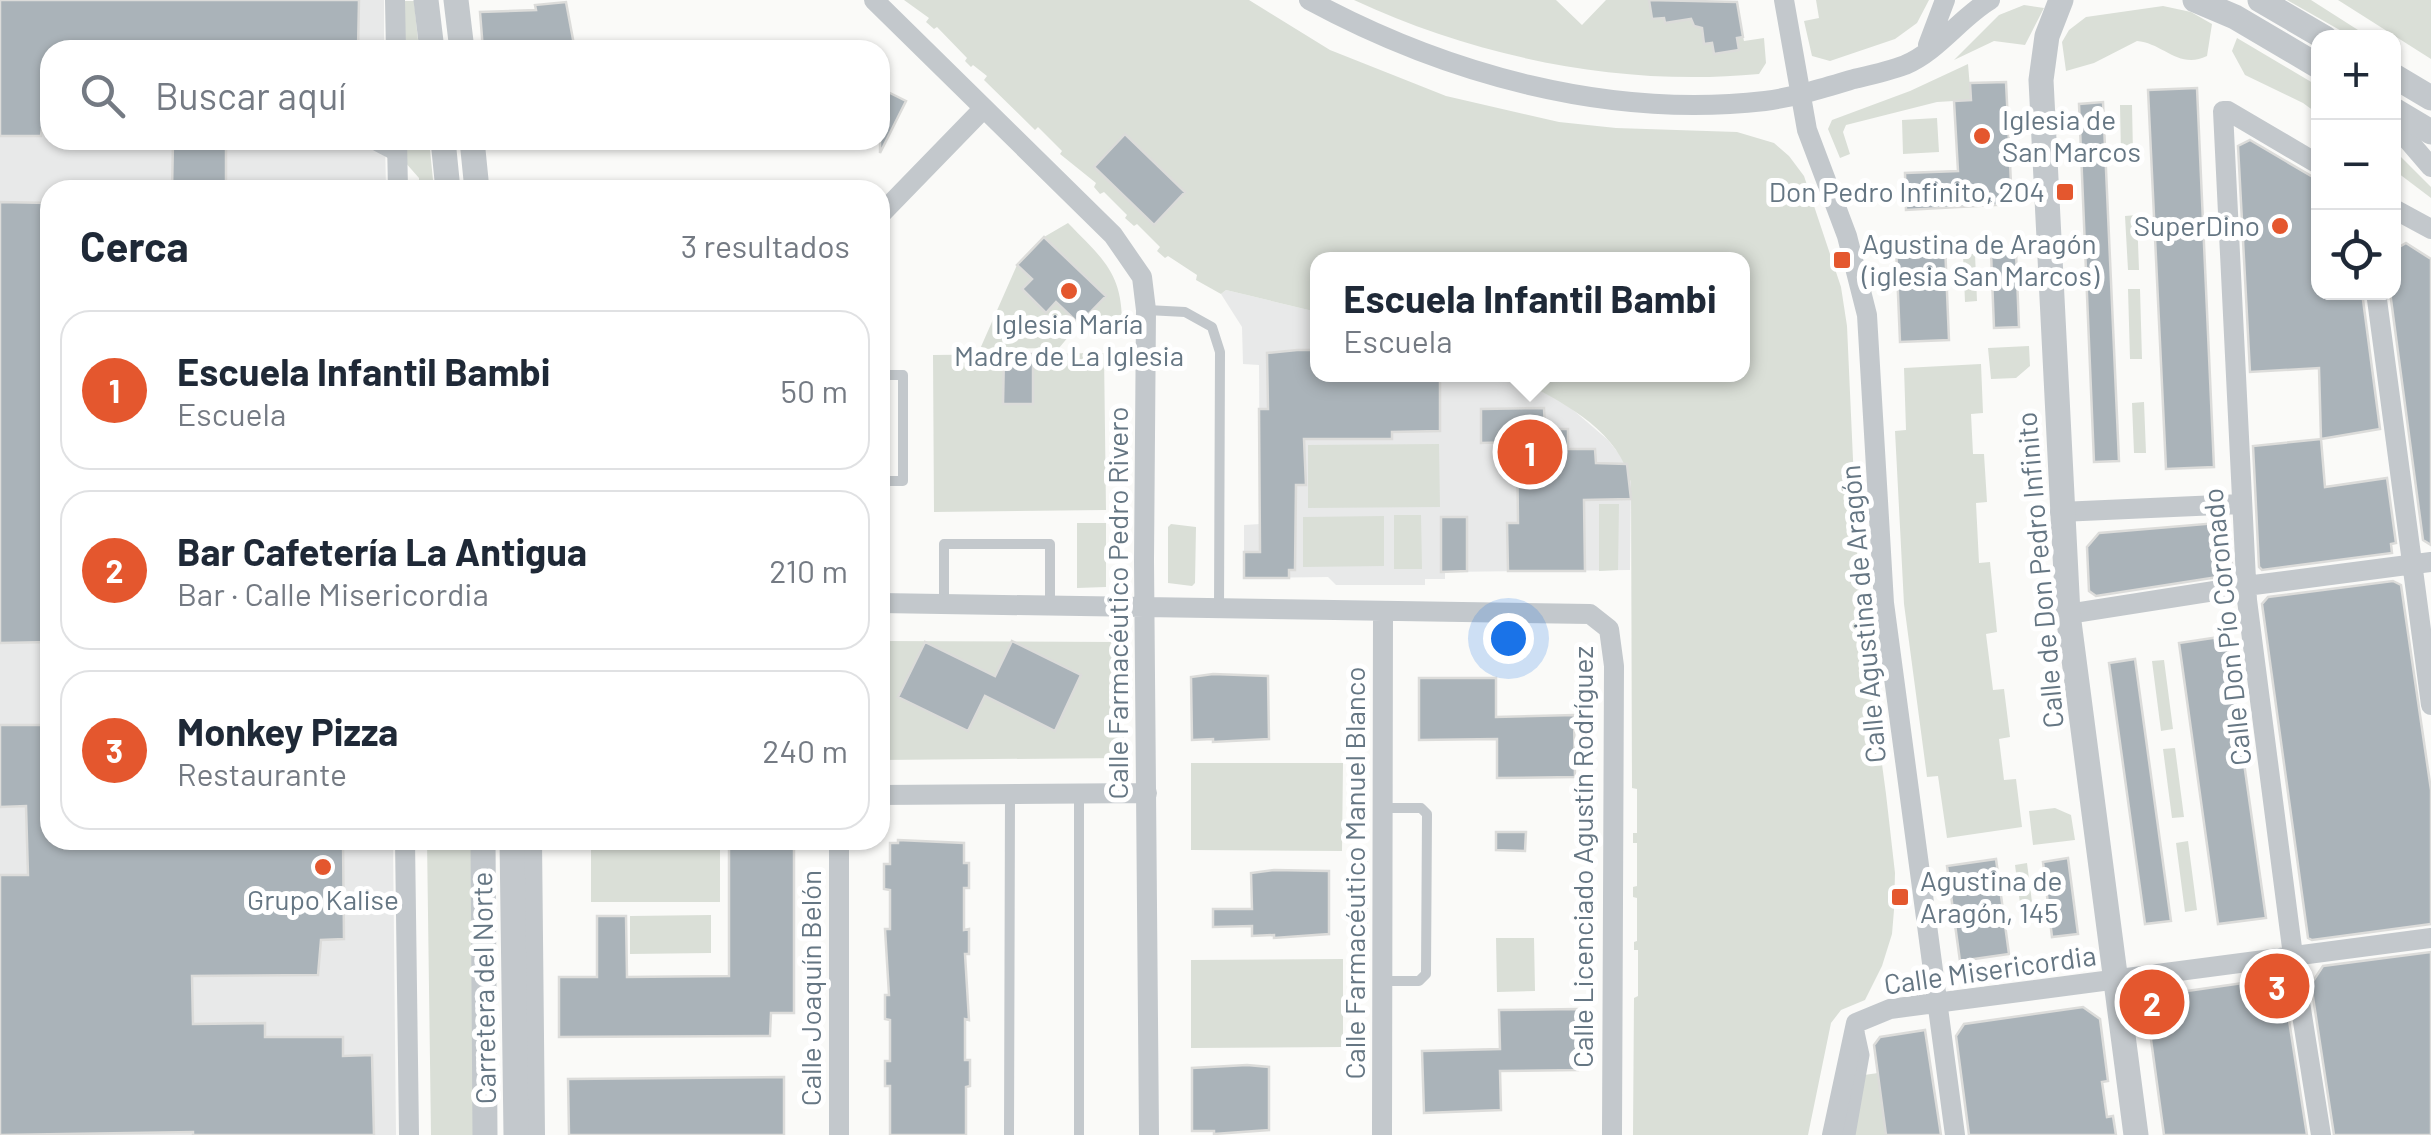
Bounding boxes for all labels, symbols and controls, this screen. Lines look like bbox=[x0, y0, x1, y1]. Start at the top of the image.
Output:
map controls bbox=[2311, 30, 2401, 300]
button: + bbox=[2311, 30, 2401, 120]
search box bbox=[40, 40, 890, 150]
icon: search bbox=[75, 68, 130, 123]
text: Buscar aquí bbox=[155, 72, 346, 118]
place label: Iglesia de San Marcos bbox=[2002, 102, 2141, 168]
button: − bbox=[2311, 120, 2401, 210]
marker: Iglesia de San Marcos bbox=[1971, 125, 1993, 147]
place label: Don Pedro Infinito, 204 bbox=[1769, 174, 2045, 208]
marker: Don Pedro Infinito, 204 bbox=[2054, 181, 2076, 203]
place label: SuperDino bbox=[2134, 208, 2260, 242]
button: locate bbox=[2311, 210, 2401, 300]
marker: SuperDino bbox=[2269, 215, 2291, 237]
text: Cerca bbox=[80, 220, 189, 270]
text: 3 resultados bbox=[681, 226, 850, 264]
place label: Agustina de Aragón (iglesia San Marcos) bbox=[1861, 226, 2100, 292]
marker: Agustina de Aragón (iglesia San Marcos) bbox=[1831, 249, 1853, 271]
popup bbox=[1310, 252, 1750, 382]
text: Escuela Infantil Bambi bbox=[1343, 275, 1717, 321]
marker: Iglesia María Madre de La Iglesia bbox=[1058, 280, 1080, 302]
place label: Iglesia María Madre de La Iglesia bbox=[954, 306, 1184, 372]
text: Escuela bbox=[1343, 321, 1453, 359]
text: Escuela Infantil Bambi bbox=[177, 348, 551, 394]
text: 1 bbox=[109, 371, 120, 409]
text: 50 m bbox=[781, 371, 848, 409]
text: Escuela bbox=[177, 394, 286, 432]
street label: Calle Farmacéutico Pedro Rivero bbox=[1100, 406, 1134, 800]
street label: Calle de Don Pedro Infinito bbox=[2008, 410, 2070, 730]
pin: 1 bbox=[1498, 414, 1562, 490]
street label: Calle Agustina de Aragón bbox=[1832, 464, 1892, 765]
street label: Calle Don Pío Coronado bbox=[2195, 487, 2257, 767]
text: Bar Cafetería La Antigua bbox=[177, 528, 587, 574]
text: 2 bbox=[106, 551, 123, 589]
text: 210 m bbox=[769, 551, 848, 589]
text: Bar · Calle Misericordia bbox=[177, 574, 489, 612]
your location bbox=[1483, 613, 1534, 664]
street label: Calle Licenciado Agustín Rodríguez bbox=[1565, 646, 1599, 1068]
street label: Calle Farmacéutico Manuel Blanco bbox=[1337, 667, 1371, 1079]
text: Monkey Pizza bbox=[177, 708, 398, 754]
text: 3 bbox=[106, 731, 123, 769]
text: 240 m bbox=[762, 731, 848, 769]
text: Restaurante bbox=[177, 754, 347, 792]
marker: Grupo Kalise bbox=[312, 856, 334, 878]
place label: Agustina de Aragón, 145 bbox=[1920, 863, 2062, 929]
street label: Calle Joaquín Belón bbox=[793, 870, 827, 1106]
street label: Carretera del Norte bbox=[464, 871, 502, 1105]
place label: Grupo Kalise bbox=[247, 882, 399, 916]
marker: Agustina de Aragón, 145 bbox=[1889, 886, 1911, 908]
street label: Calle Misericordia bbox=[1882, 937, 2098, 1001]
pin: 3 bbox=[2244, 948, 2310, 1024]
pin: 2 bbox=[2120, 964, 2184, 1040]

